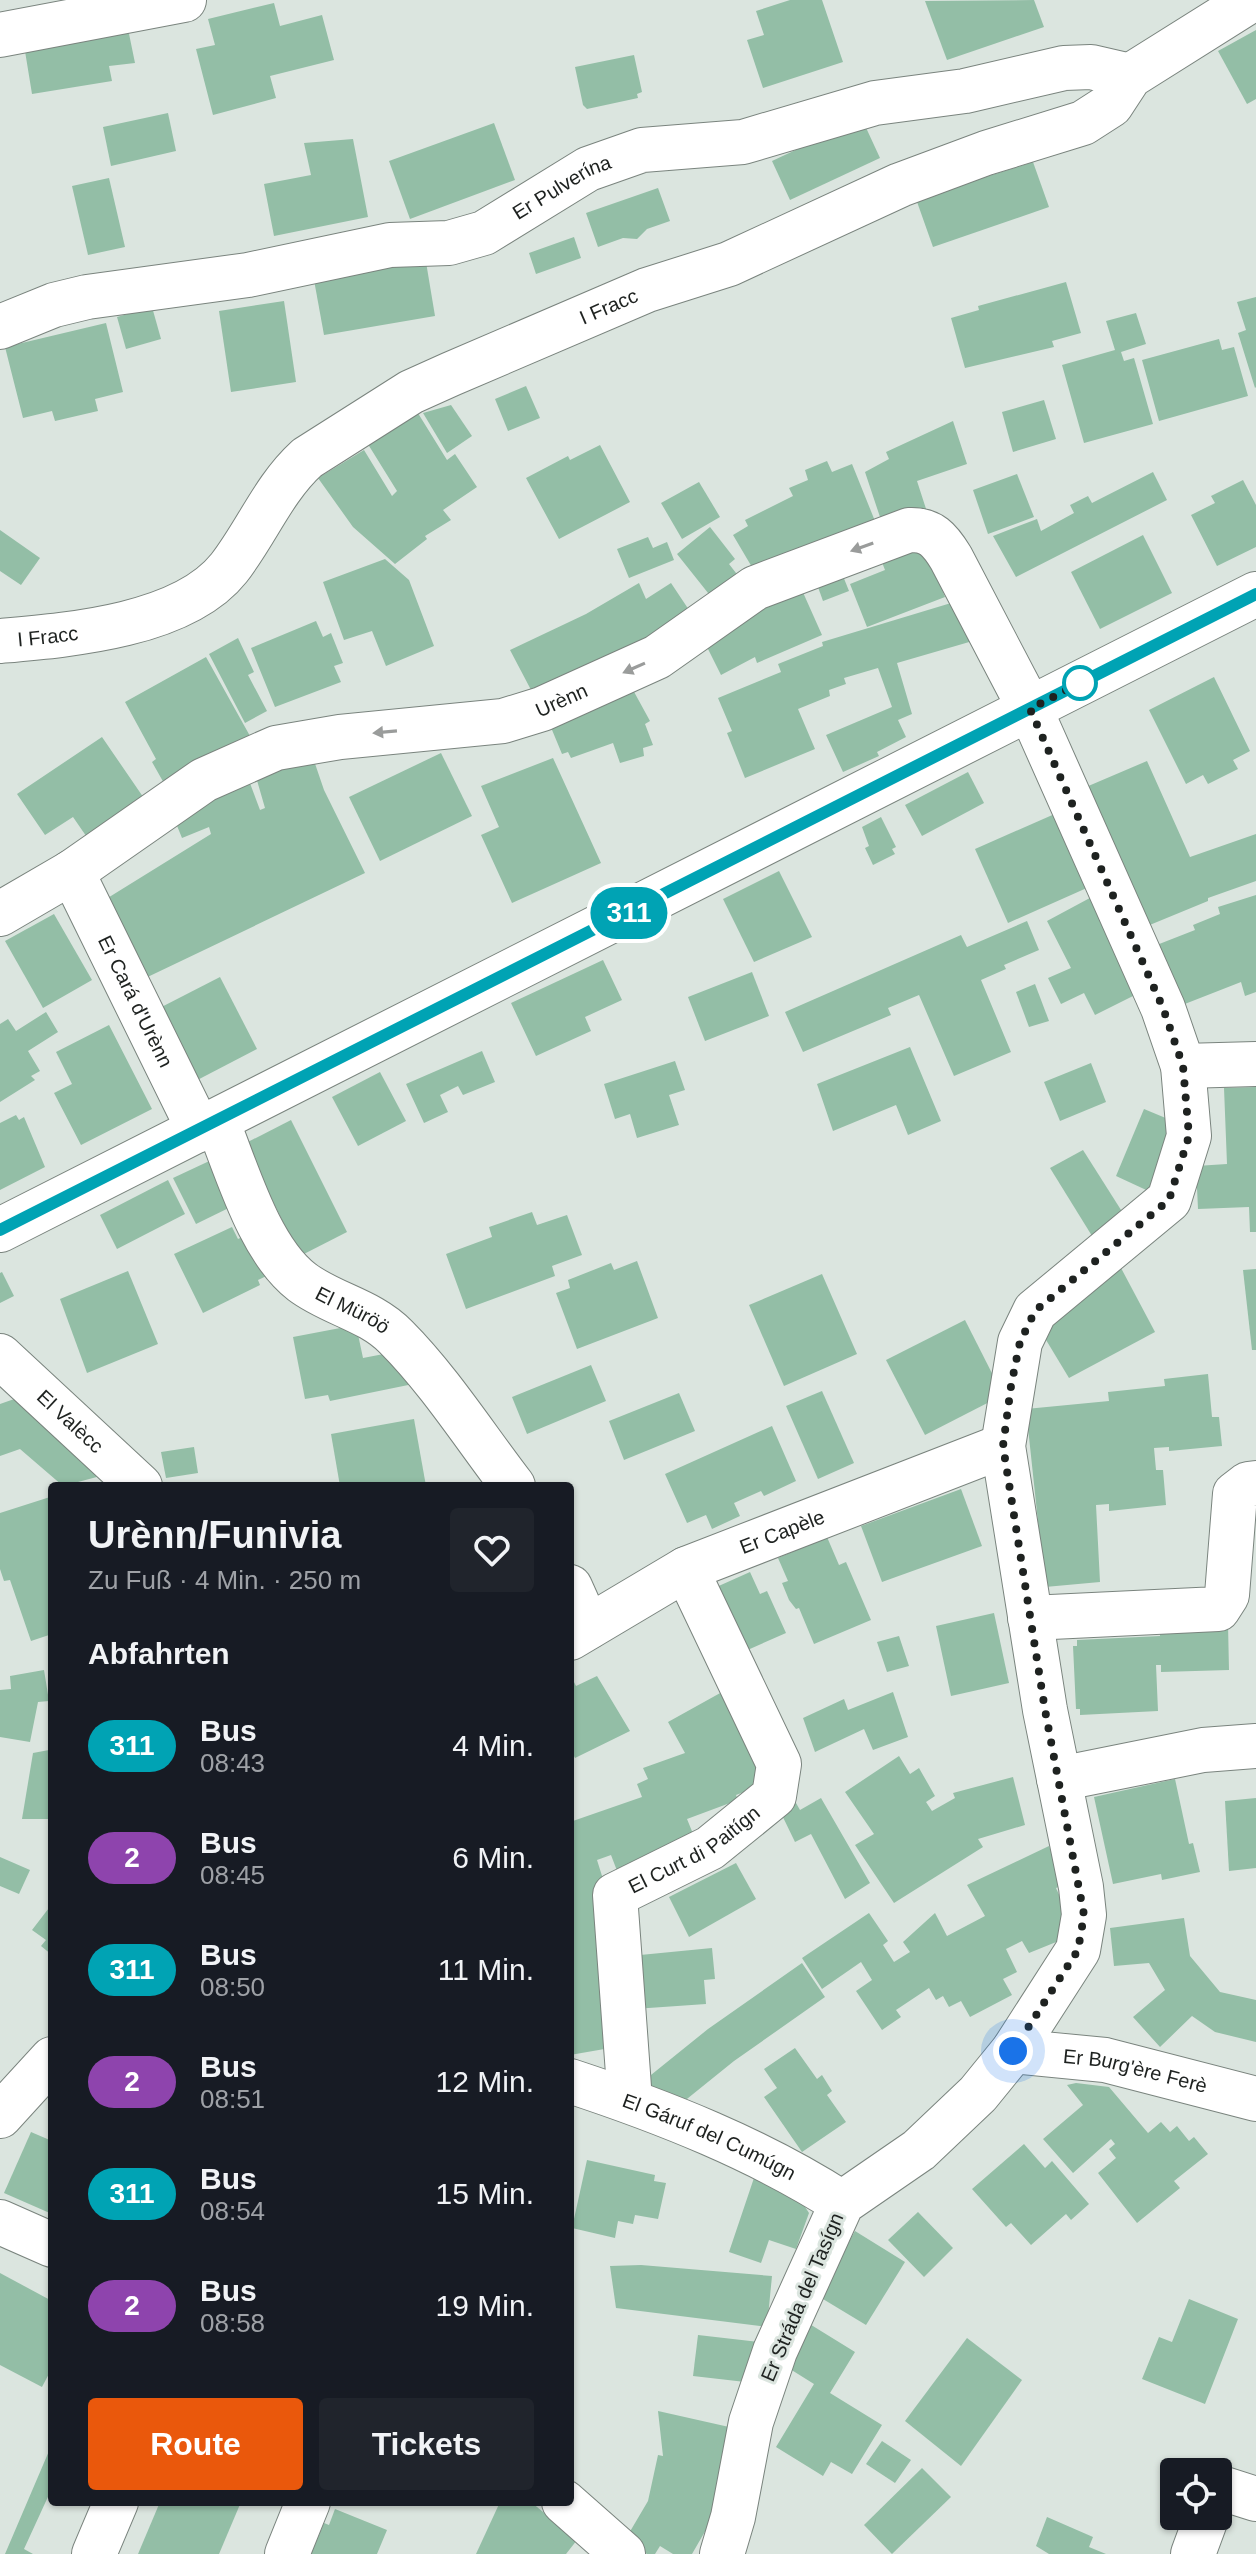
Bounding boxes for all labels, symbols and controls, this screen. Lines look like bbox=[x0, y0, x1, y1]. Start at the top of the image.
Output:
street label: Er Pulverína bbox=[509, 150, 615, 224]
street label: I Fracc bbox=[576, 284, 641, 329]
one-way arrow bbox=[850, 542, 874, 554]
street label: I Fracc bbox=[16, 622, 80, 650]
one-way arrow bbox=[622, 661, 645, 674]
unlabelled marker bbox=[1063, 666, 1097, 700]
street label: Urènn bbox=[532, 679, 591, 721]
one-way arrow bbox=[372, 726, 397, 739]
line badge: 311 bbox=[583, 887, 675, 939]
text: 311 bbox=[606, 897, 652, 928]
street label: Er Cará d'Urènn bbox=[94, 932, 177, 1071]
street label: El Müröö bbox=[312, 1282, 394, 1338]
street label: El Valècc bbox=[33, 1385, 108, 1457]
street label: Er Capèle bbox=[737, 1505, 828, 1558]
button: heart bbox=[450, 1508, 534, 1592]
text: Urènn/Funivia bbox=[88, 1514, 341, 1556]
text: Zu Fuß · 4 Min. · 250 m bbox=[88, 1565, 361, 1595]
text: Abfahrten bbox=[88, 1637, 230, 1670]
text: Bus bbox=[200, 1714, 257, 1747]
text: 4 Min. bbox=[452, 1729, 534, 1762]
text: 311 bbox=[109, 1730, 155, 1761]
text: 08:43 bbox=[200, 1748, 265, 1778]
street label: El Curt di Paitígn bbox=[625, 1801, 764, 1898]
text: Bus bbox=[200, 1826, 257, 1859]
text: 6 Min. bbox=[452, 1841, 534, 1874]
text: 2 bbox=[124, 1842, 140, 1873]
text: 08:45 bbox=[200, 1860, 265, 1890]
text: Bus bbox=[200, 1938, 257, 1971]
text: 11 Min. bbox=[438, 1953, 534, 1986]
text: 311 bbox=[109, 1954, 155, 1985]
text: 08:50 bbox=[200, 1972, 265, 2002]
your location bbox=[993, 2031, 1033, 2071]
street label: Er Burg'ère Ferè bbox=[1062, 2045, 1210, 2097]
text: Bus bbox=[200, 2050, 257, 2083]
text: 12 Min. bbox=[436, 2065, 534, 2098]
text: 2 bbox=[124, 2066, 140, 2097]
text: 08:51 bbox=[200, 2084, 265, 2114]
street label: El Gáruf del Cumúgn bbox=[620, 2089, 800, 2184]
text: Bus bbox=[200, 2162, 257, 2195]
text: 15 Min. bbox=[436, 2177, 534, 2210]
text: 311 bbox=[109, 2178, 155, 2209]
text: 08:54 bbox=[200, 2196, 265, 2226]
street label: Er Stráda del Tasígn bbox=[757, 2209, 847, 2385]
text: Bus bbox=[200, 2274, 257, 2307]
text: 19 Min. bbox=[436, 2289, 534, 2322]
text: 2 bbox=[124, 2290, 140, 2321]
text: 08:58 bbox=[200, 2308, 265, 2338]
button: Route bbox=[88, 2398, 303, 2490]
button: Tickets bbox=[319, 2398, 534, 2490]
map controls bbox=[1160, 2458, 1232, 2530]
button: locate bbox=[1160, 2458, 1232, 2530]

